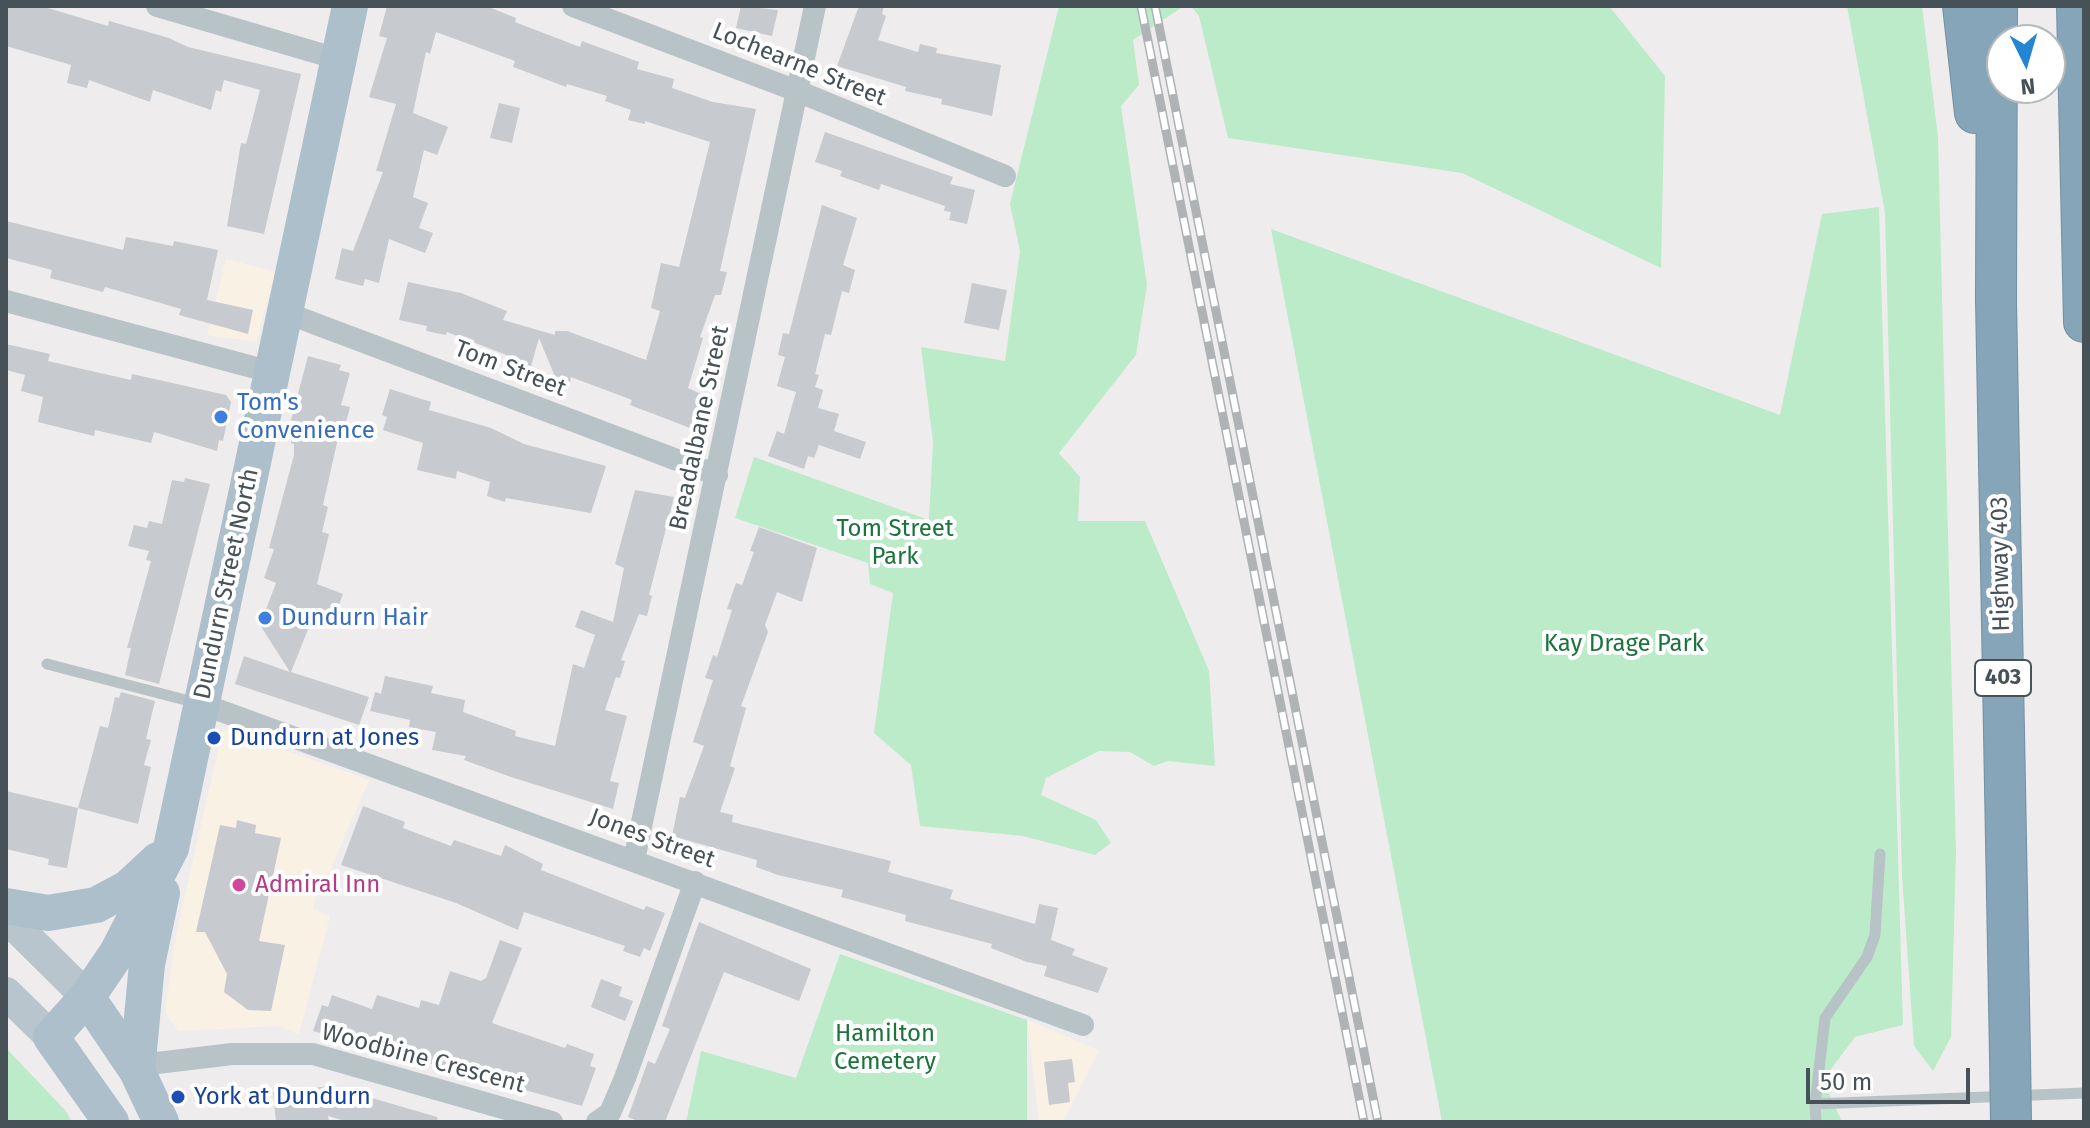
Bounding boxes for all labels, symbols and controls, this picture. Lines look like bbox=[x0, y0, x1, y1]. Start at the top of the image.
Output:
street label: Lochearne Street bbox=[708, 17, 890, 113]
north arrow bbox=[1986, 24, 2066, 104]
text: N bbox=[2020, 72, 2036, 100]
street label: Breadalbane Street bbox=[664, 323, 736, 533]
street label: Tom Street bbox=[450, 335, 570, 403]
place label: Tom's Convenience bbox=[237, 389, 375, 445]
marker: Tom's Convenience bbox=[212, 408, 230, 426]
street label: Dundurn Street North bbox=[188, 466, 266, 702]
street label: Highway 403 bbox=[1985, 496, 2017, 632]
park label: Tom Street Park bbox=[836, 515, 954, 571]
place label: Dundurn Hair bbox=[281, 604, 428, 632]
marker: Dundurn Hair bbox=[256, 609, 274, 627]
park label: Kay Drage Park bbox=[1544, 630, 1704, 658]
road number: 403 bbox=[1975, 660, 2031, 696]
place label: Dundurn at Jones bbox=[230, 724, 419, 752]
marker: Dundurn at Jones bbox=[205, 729, 223, 747]
street label: Jones Street bbox=[585, 803, 719, 875]
place label: Admiral Inn bbox=[255, 871, 380, 899]
marker: Admiral Inn bbox=[230, 876, 248, 894]
street label: Woodbine Crescent bbox=[318, 1018, 528, 1100]
park label: Hamilton Cemetery bbox=[834, 1020, 936, 1076]
scale bar bbox=[1810, 1052, 1974, 1102]
text: 50 m bbox=[1820, 1068, 1872, 1096]
place label: York at Dundurn bbox=[194, 1083, 371, 1111]
marker: York at Dundurn bbox=[169, 1088, 187, 1106]

